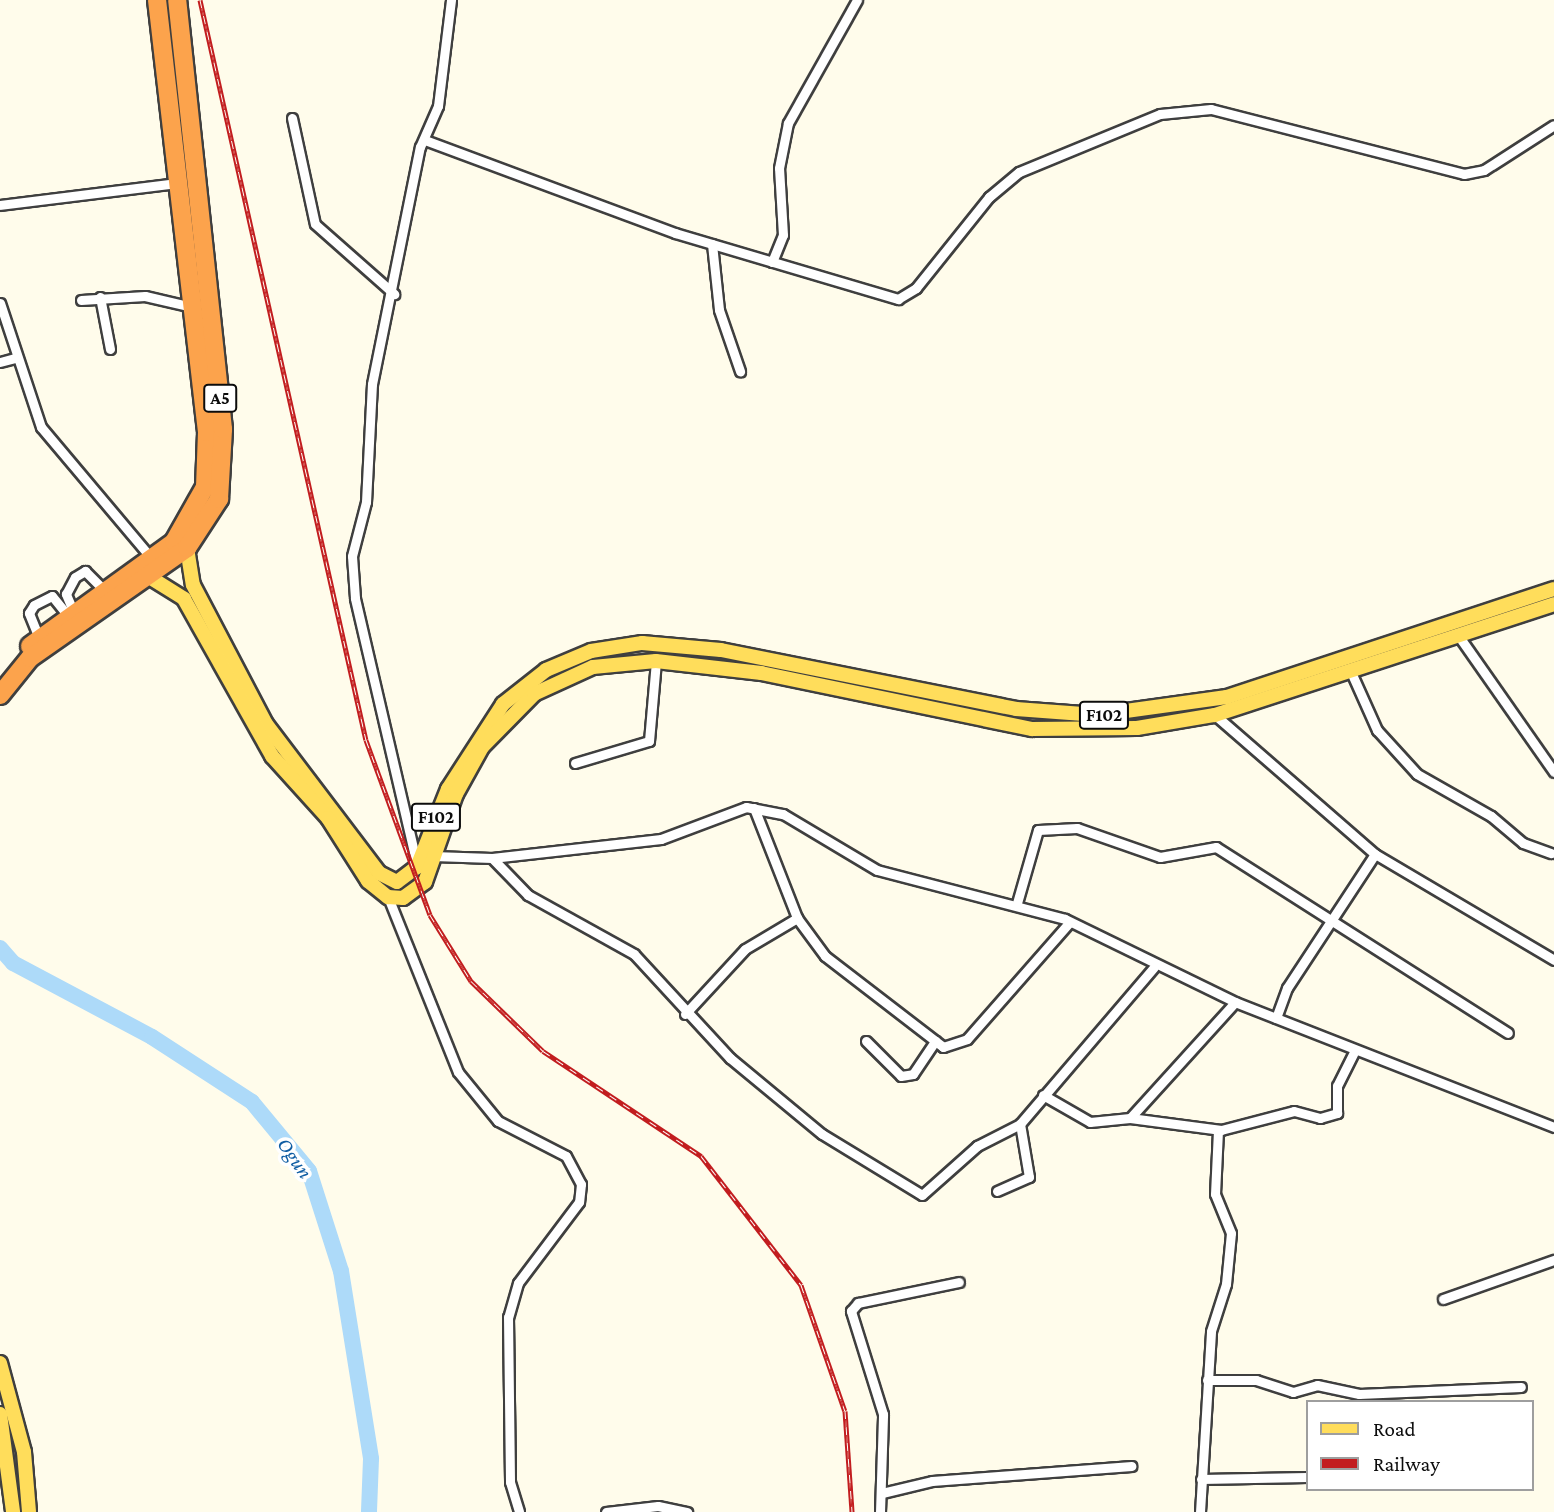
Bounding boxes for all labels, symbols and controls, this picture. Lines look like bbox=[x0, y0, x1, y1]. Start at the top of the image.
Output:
road number: A5 bbox=[202, 384, 238, 412]
road number: F102 bbox=[1078, 700, 1130, 730]
road number: F102 bbox=[410, 802, 462, 832]
water label: Ogun bbox=[272, 1133, 318, 1183]
legend bbox=[1306, 1400, 1533, 1491]
text: Road bbox=[1373, 1417, 1416, 1441]
text: Railway bbox=[1373, 1452, 1440, 1476]

